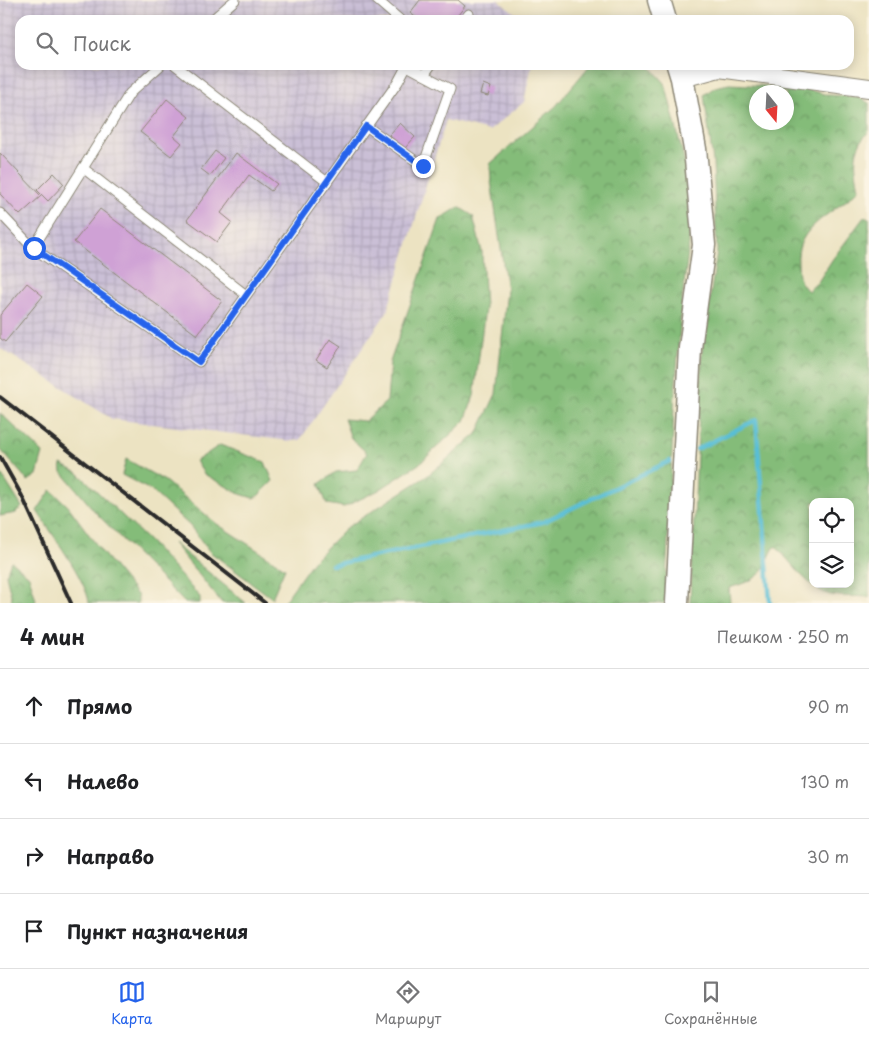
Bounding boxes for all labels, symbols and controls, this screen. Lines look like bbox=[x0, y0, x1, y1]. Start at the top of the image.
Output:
search box bbox=[15, 15, 854, 70]
icon: search bbox=[33, 29, 61, 57]
text: Поиск bbox=[73, 29, 131, 57]
north arrow bbox=[749, 85, 794, 130]
route end bbox=[412, 155, 435, 178]
route start bbox=[23, 237, 46, 260]
map controls bbox=[809, 498, 854, 588]
button: locate bbox=[809, 498, 854, 543]
button: layers bbox=[809, 543, 854, 588]
text: 4 мин bbox=[20, 620, 85, 652]
text: Пешком · 250 m bbox=[717, 624, 849, 648]
icon: ahead bbox=[20, 692, 48, 720]
text: Прямо bbox=[67, 692, 132, 720]
text: 90 m bbox=[808, 694, 849, 718]
icon: left bbox=[20, 767, 48, 795]
text: Налево bbox=[67, 767, 139, 795]
text: 130 m bbox=[801, 769, 849, 793]
icon: right bbox=[20, 842, 48, 870]
text: Направо bbox=[67, 842, 154, 870]
text: 30 m bbox=[807, 844, 849, 868]
icon: arrive bbox=[20, 917, 48, 945]
text: Пункт назначения bbox=[67, 917, 248, 945]
tab: Карта bbox=[111, 978, 152, 1029]
tab: Маршрут bbox=[375, 978, 441, 1029]
tab: Сохранённые bbox=[664, 978, 758, 1029]

